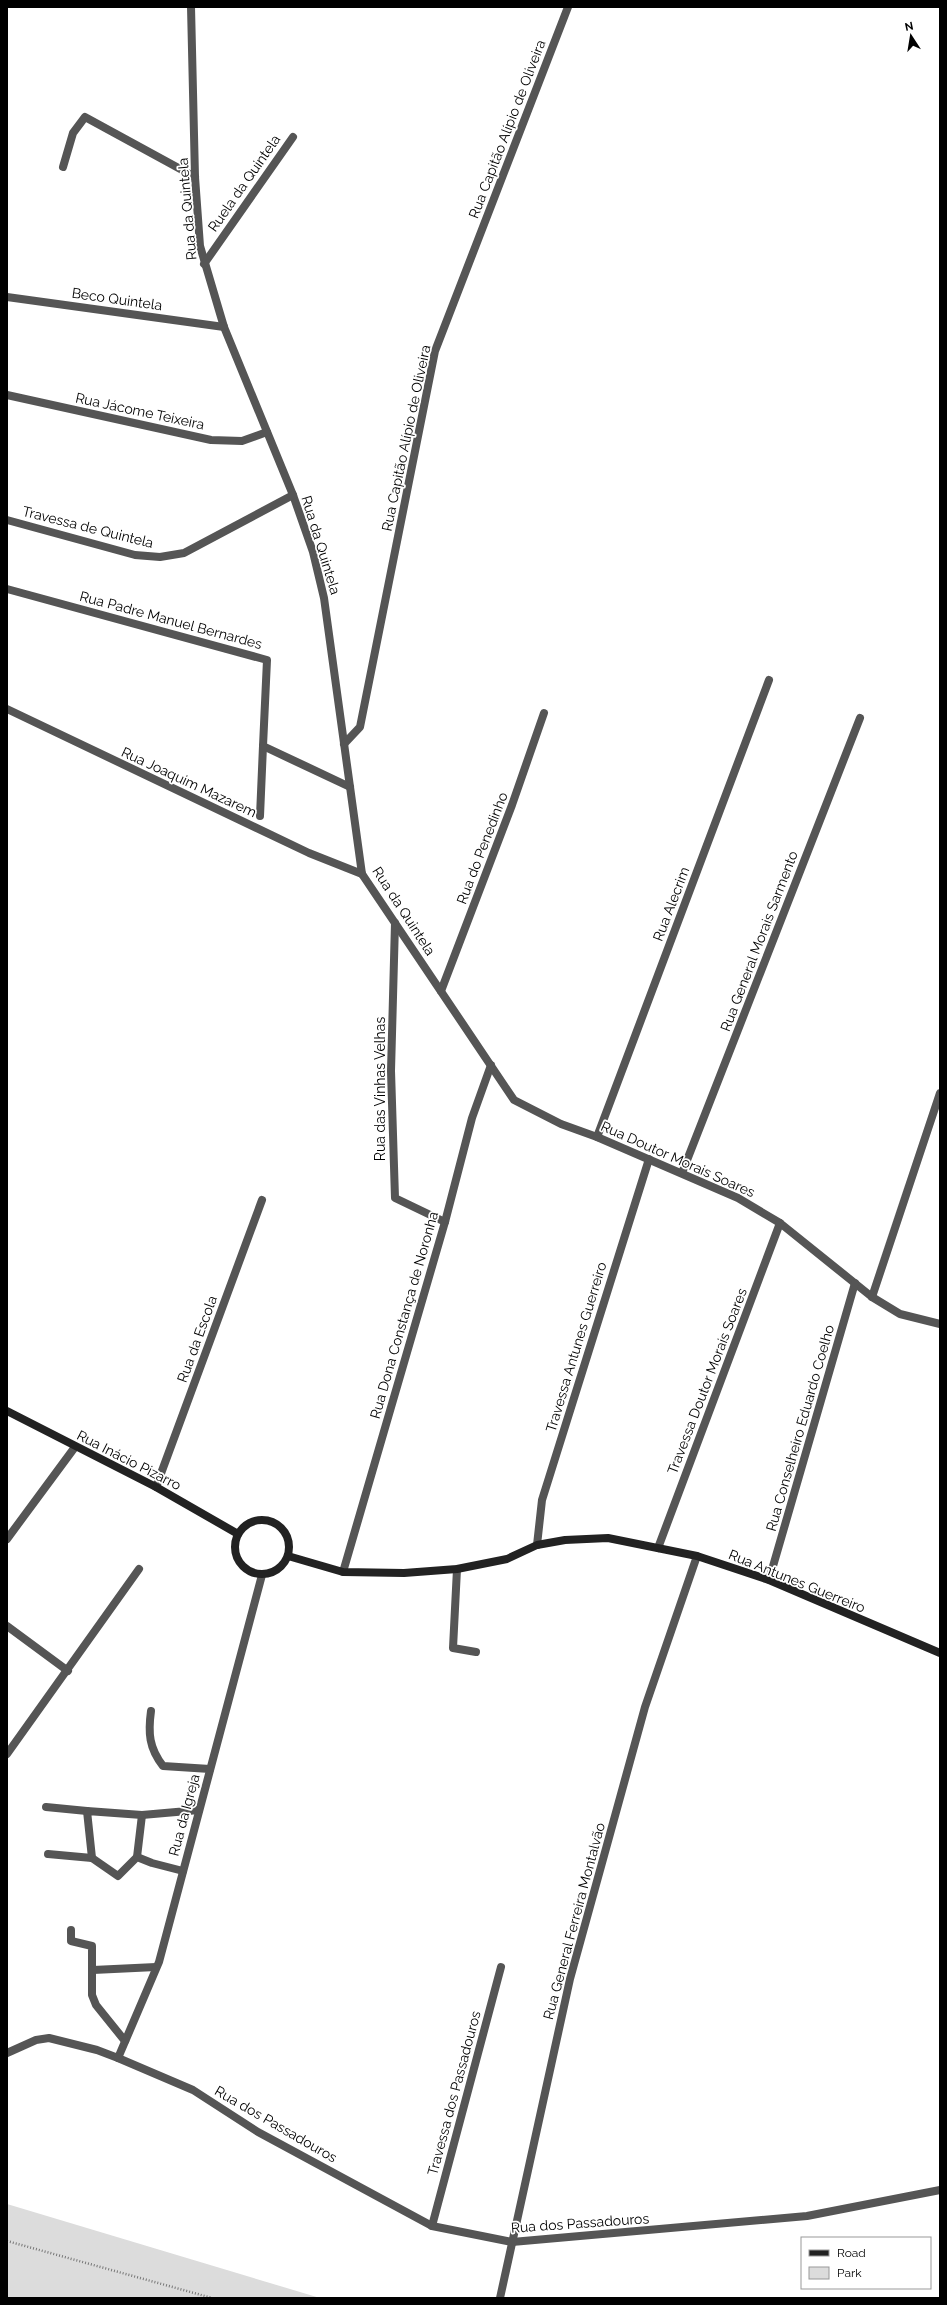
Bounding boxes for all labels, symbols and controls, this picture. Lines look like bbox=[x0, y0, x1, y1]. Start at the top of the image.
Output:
north arrow bbox=[891, 16, 931, 56]
text: N bbox=[904, 19, 914, 34]
street label: Rua Capitão Alípio de Oliveira bbox=[465, 37, 549, 221]
street label: Ruela da Quintela bbox=[205, 131, 283, 235]
street label: Rua da Quintela bbox=[175, 157, 199, 261]
street label: Beco Quintela bbox=[71, 285, 163, 313]
street label: Rua Capitão Alípio de Oliveira bbox=[378, 343, 434, 533]
street label: Rua Jácome Teixeira bbox=[74, 390, 206, 432]
street label: Rua da Quintela bbox=[298, 494, 344, 596]
street label: Travessa de Quintela bbox=[21, 503, 155, 551]
street label: Rua Padre Manuel Bernardes bbox=[78, 588, 264, 652]
street label: Rua Joaquim Mazarem bbox=[119, 744, 259, 820]
street label: Rua do Penedinho bbox=[453, 790, 511, 906]
street label: Rua General Morais Sarmento bbox=[717, 848, 801, 1034]
street label: Rua da Quintela bbox=[369, 864, 439, 958]
street label: Rua Alecrim bbox=[650, 865, 692, 943]
street label: Rua das Vinhas Velhas bbox=[372, 1017, 388, 1161]
street label: Rua Doutor Morais Soares bbox=[599, 1118, 758, 1200]
street label: Rua Dona Constança de Noronha bbox=[367, 1209, 441, 1421]
street label: Travessa Antunes Guerreiro bbox=[542, 1260, 610, 1434]
street label: Travessa Doutor Morais Soares bbox=[664, 1286, 750, 1476]
street label: Rua da Escola bbox=[174, 1293, 220, 1385]
street label: Rua Conselheiro Eduardo Coelho bbox=[763, 1323, 837, 1533]
street label: Rua Inácio Pizarro bbox=[74, 1427, 184, 1493]
street label: Rua Antunes Guerreiro bbox=[726, 1546, 868, 1616]
street label: Rua da Igreja bbox=[165, 1772, 203, 1858]
street label: Rua General Ferreira Montalvão bbox=[540, 1821, 608, 2021]
street label: Travessa dos Passadouros bbox=[424, 2009, 484, 2177]
street label: Rua dos Passadouros bbox=[212, 2082, 340, 2166]
street label: Rua dos Passadouros bbox=[510, 2210, 650, 2236]
legend bbox=[801, 2237, 931, 2289]
text: Road bbox=[837, 2246, 866, 2260]
text: Park bbox=[837, 2266, 862, 2280]

